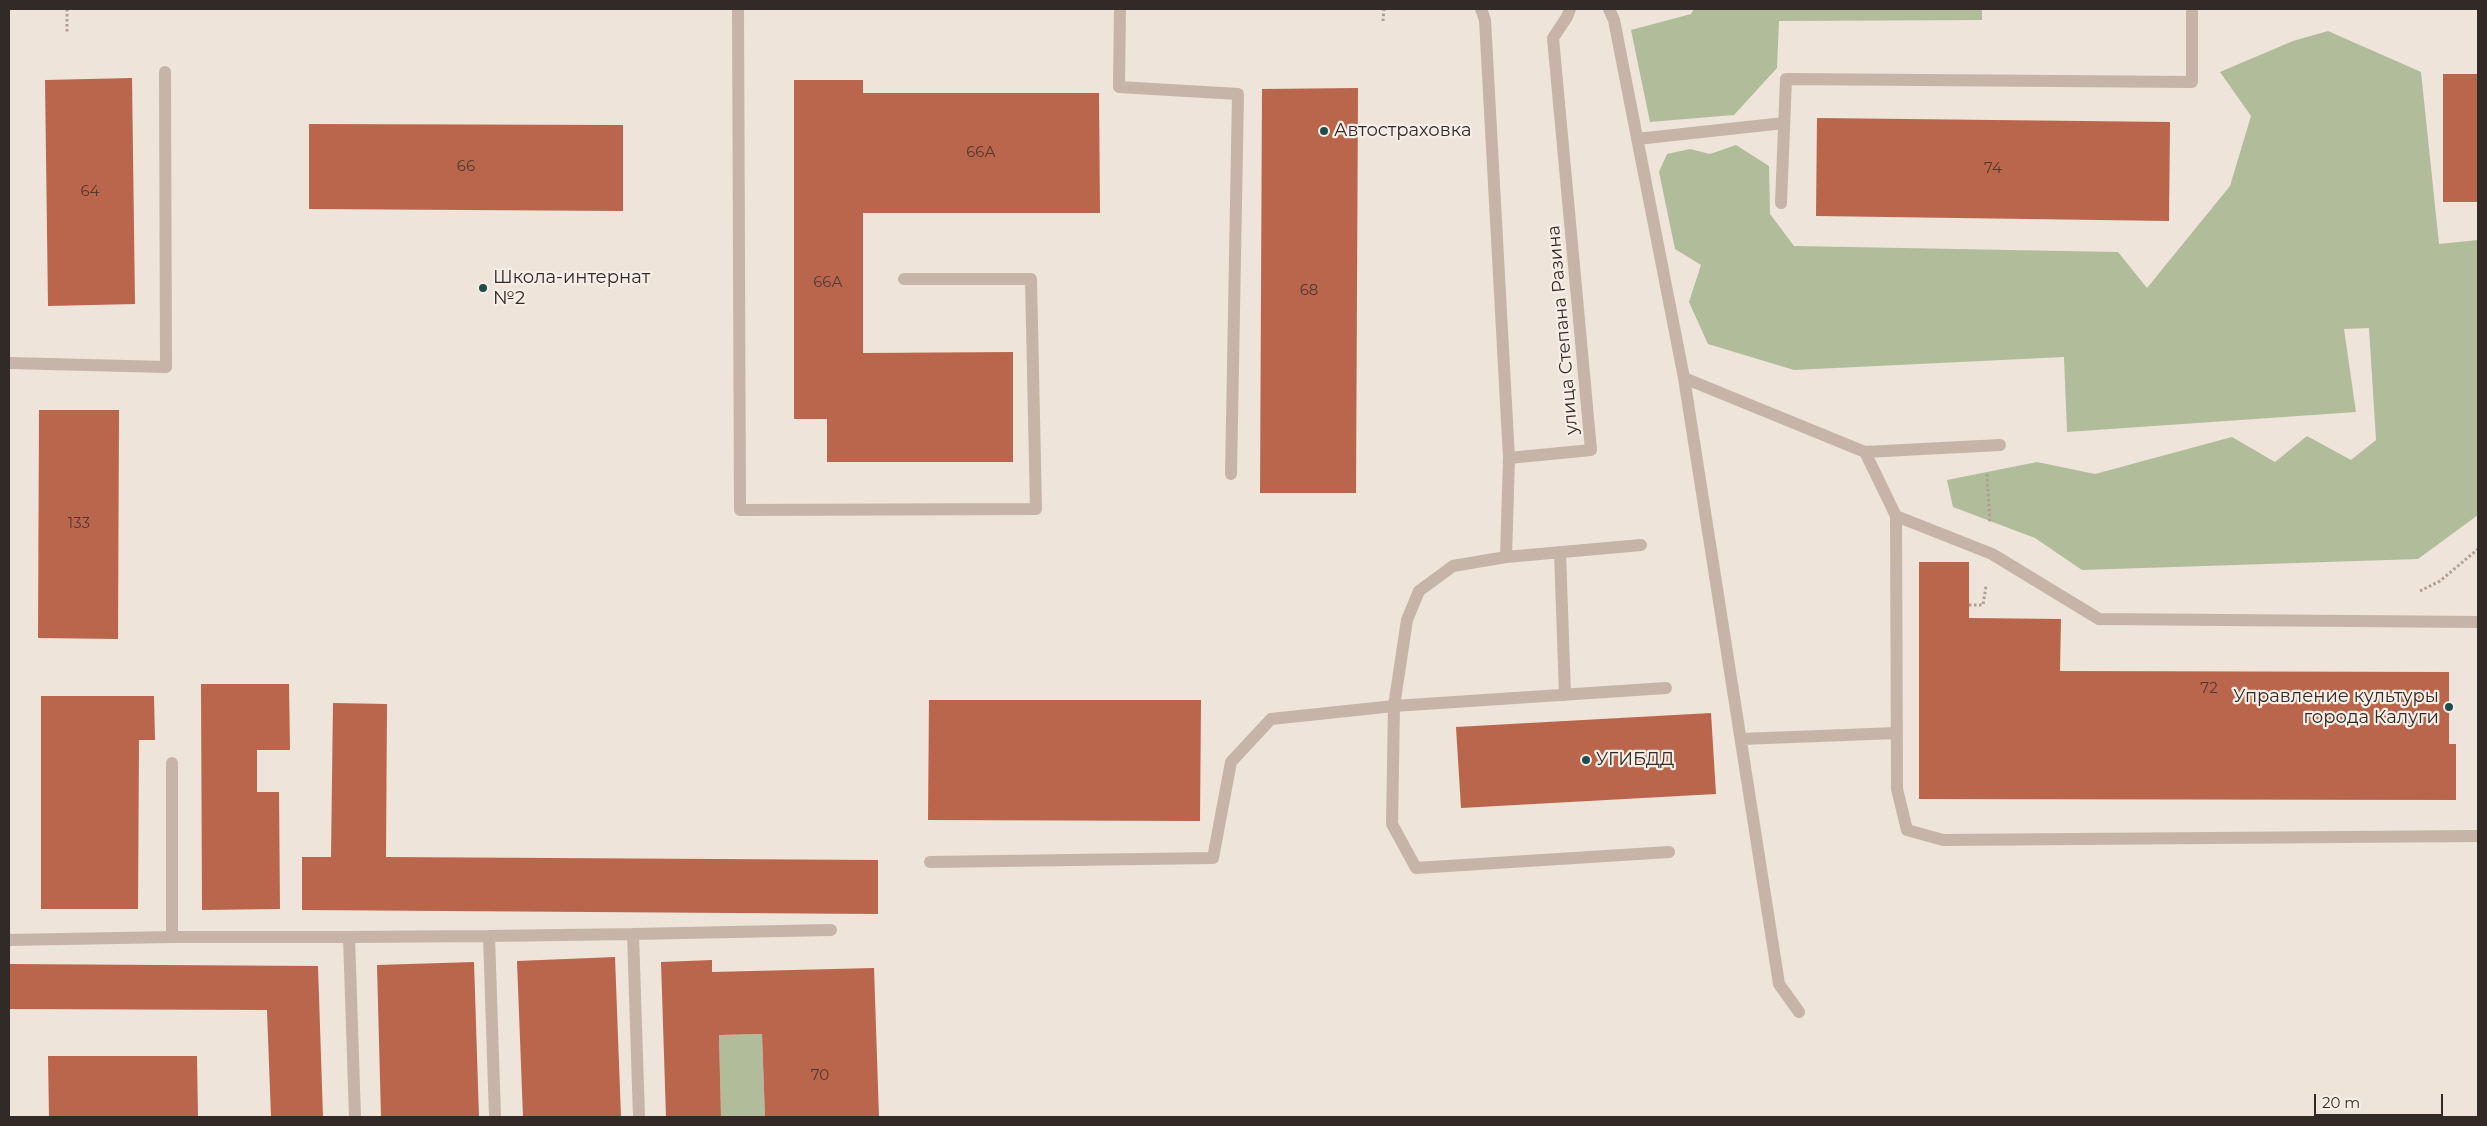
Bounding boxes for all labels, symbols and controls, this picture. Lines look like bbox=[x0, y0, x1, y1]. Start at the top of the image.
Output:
place label: Автостраховка bbox=[1334, 120, 1471, 142]
marker: Автостраховка bbox=[1318, 125, 1330, 137]
house number: 66А bbox=[966, 144, 996, 162]
house number: 66 bbox=[457, 158, 475, 176]
house number: 74 bbox=[1984, 160, 2002, 178]
house number: 64 bbox=[80, 183, 100, 201]
street label: улица Степана Разина bbox=[1543, 224, 1583, 436]
place label: Школа-интернат №2 bbox=[493, 267, 650, 310]
house number: 66А bbox=[813, 274, 843, 292]
marker: Школа-интернат №2 bbox=[477, 282, 489, 294]
house number: 68 bbox=[1300, 282, 1318, 300]
house number: 133 bbox=[68, 515, 90, 533]
house number: 72 bbox=[2200, 680, 2218, 698]
place label: Управление культуры города Калуги bbox=[2233, 686, 2439, 729]
marker: Управление культуры города Калуги bbox=[2443, 701, 2455, 713]
place label: УГИБДД bbox=[1596, 749, 1674, 771]
marker: УГИБДД bbox=[1580, 754, 1592, 766]
house number: 70 bbox=[811, 1067, 829, 1085]
scale bar bbox=[2317, 1084, 2446, 1116]
text: 20 m bbox=[2322, 1093, 2360, 1112]

